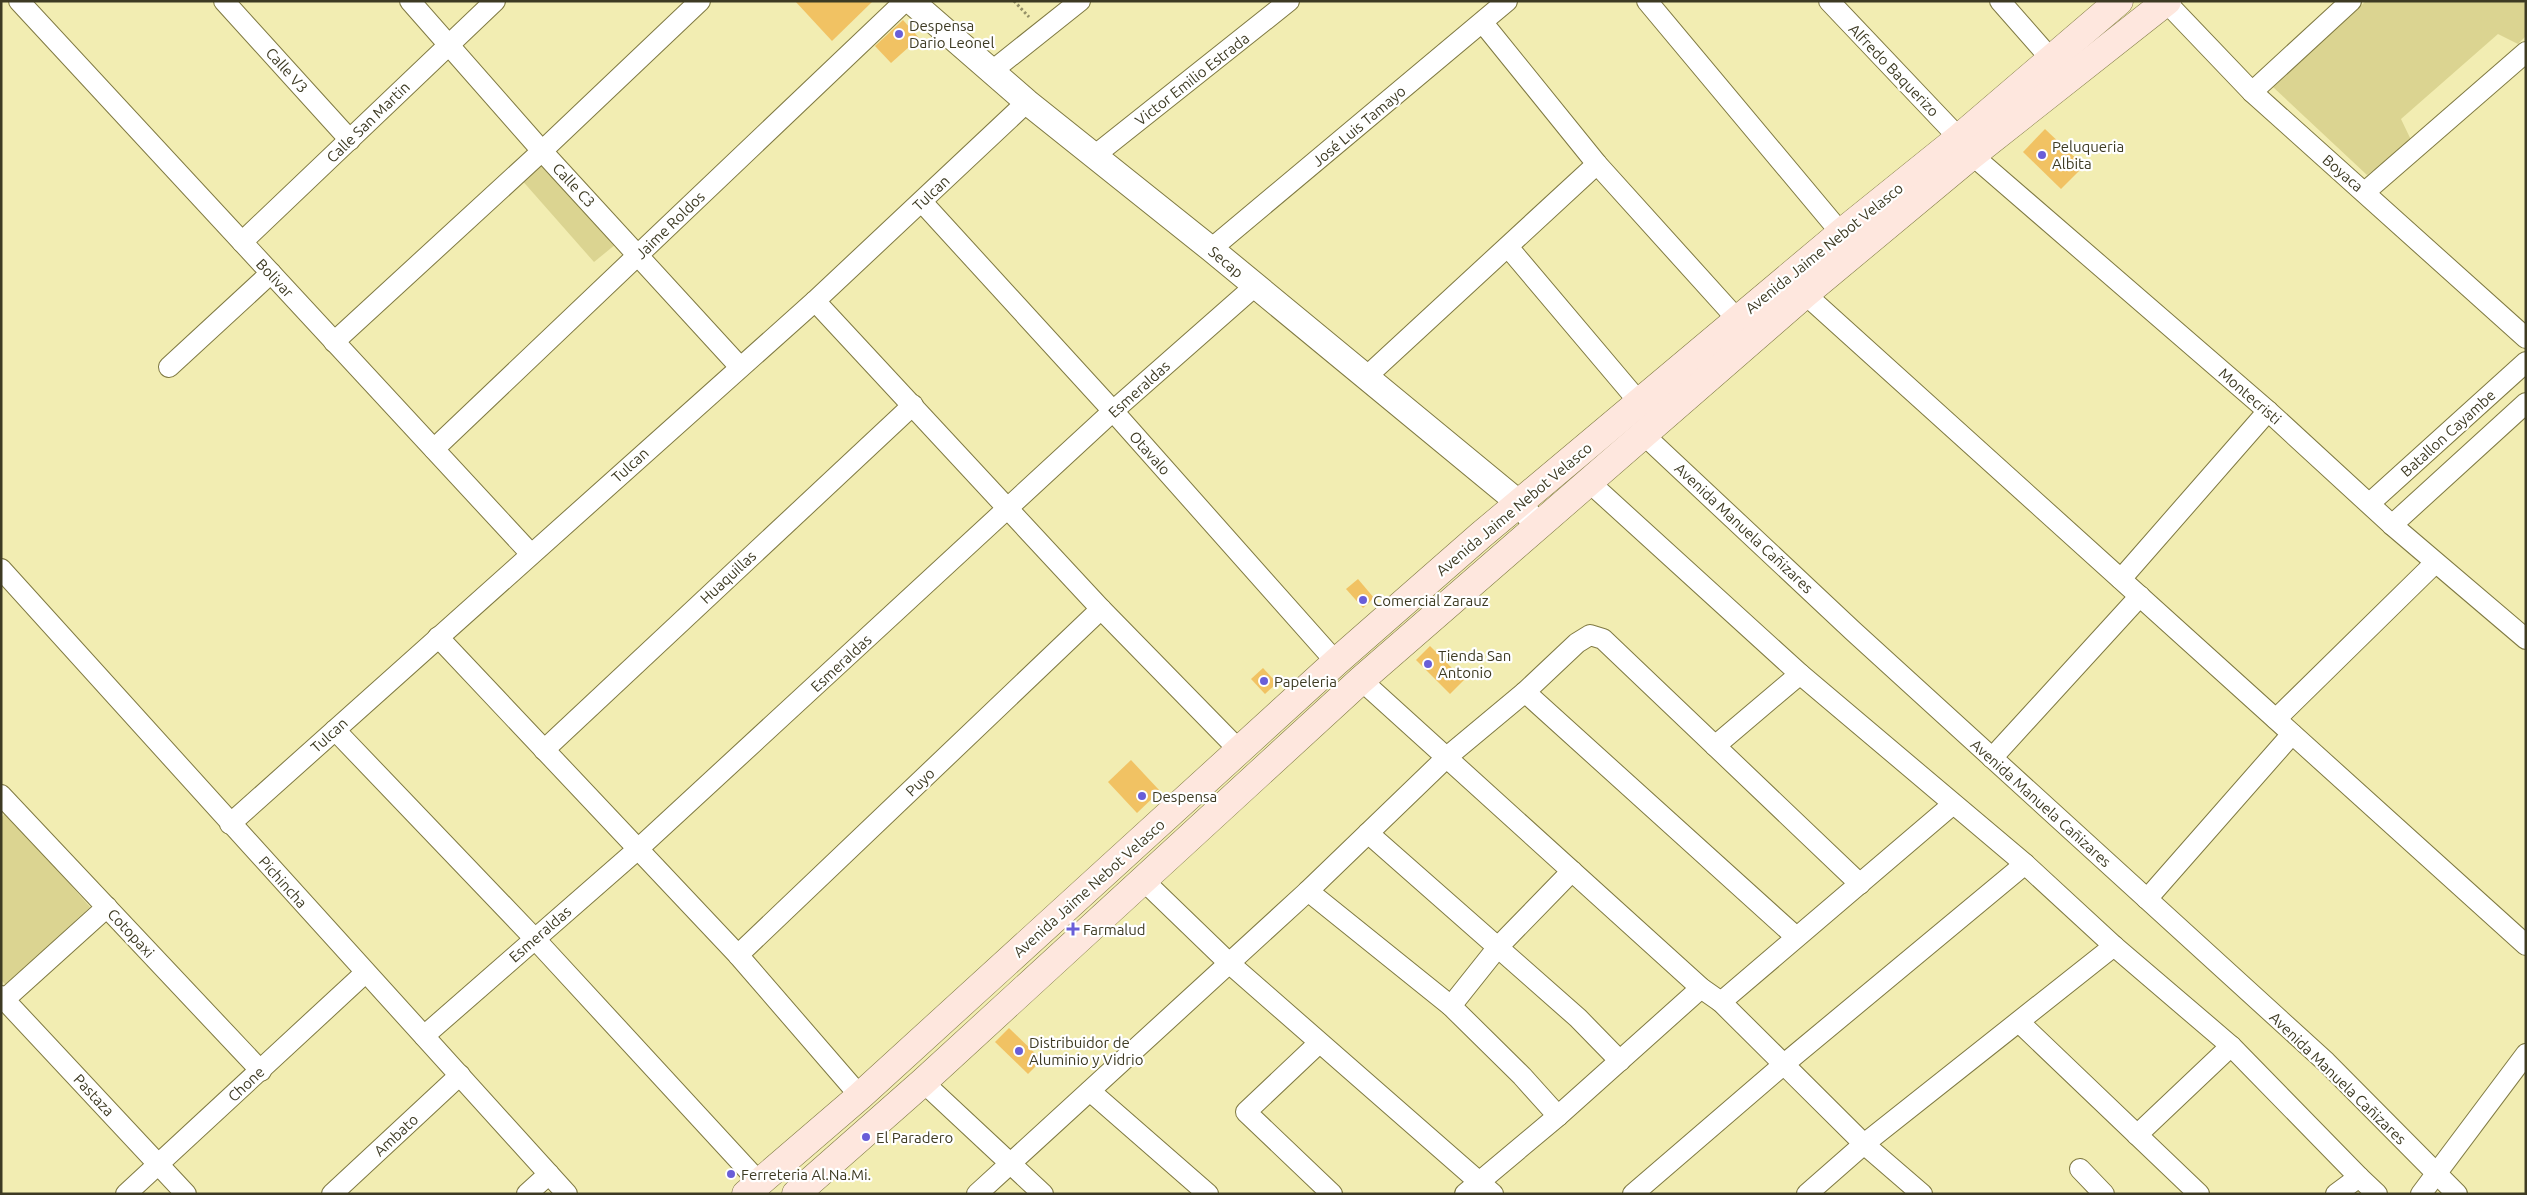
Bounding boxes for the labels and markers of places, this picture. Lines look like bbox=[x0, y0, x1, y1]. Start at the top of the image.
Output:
place label: Despensa Dario Leonel bbox=[909, 17, 994, 51]
marker: Despensa Dario Leonel bbox=[893, 28, 905, 40]
place label: Peluqueria Albita bbox=[2052, 138, 2124, 172]
marker: Peluqueria Albita bbox=[2036, 149, 2048, 161]
place label: Comercial Zarauz bbox=[1373, 592, 1489, 609]
marker: Comercial Zarauz bbox=[1357, 594, 1369, 606]
place label: Tienda San Antonio bbox=[1438, 647, 1511, 681]
marker: Tienda San Antonio bbox=[1422, 658, 1434, 670]
place label: Papeleria bbox=[1274, 673, 1337, 690]
marker: Papeleria bbox=[1258, 675, 1270, 687]
place label: Despensa bbox=[1152, 788, 1217, 805]
marker: Despensa bbox=[1136, 790, 1148, 802]
place label: Farmalud bbox=[1083, 921, 1146, 938]
marker: Farmalud bbox=[1067, 923, 1079, 935]
place label: Distribuidor de Aluminio y Vidrio bbox=[1029, 1034, 1143, 1068]
marker: Distribuidor de Aluminio y Vidrio bbox=[1013, 1045, 1025, 1057]
place label: El Paradero bbox=[876, 1129, 953, 1146]
marker: El Paradero bbox=[860, 1131, 872, 1143]
place label: Ferreteria Al.Na.Mi. bbox=[741, 1166, 871, 1183]
marker: Ferreteria Al.Na.Mi. bbox=[725, 1168, 737, 1180]

